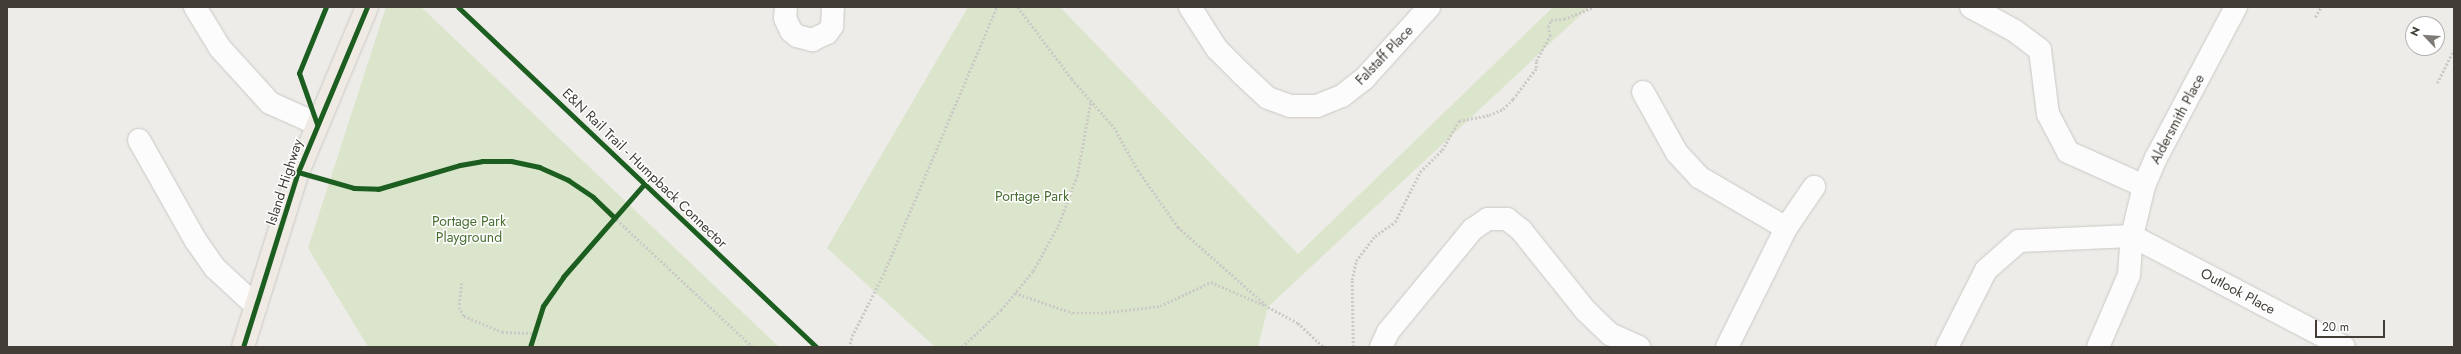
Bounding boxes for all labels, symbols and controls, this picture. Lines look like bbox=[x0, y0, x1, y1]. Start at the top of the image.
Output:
north arrow bbox=[2405, 16, 2445, 56]
street label: Falstaff Place bbox=[1352, 22, 1416, 88]
text: N bbox=[2406, 24, 2424, 39]
street label: Aldersmith Place bbox=[2146, 71, 2208, 167]
street label: E&N Rail Trail - Humpback Connector bbox=[559, 85, 731, 251]
street label: Island Highway bbox=[262, 137, 306, 227]
park label: Portage Park bbox=[995, 188, 1069, 204]
park label: Portage Park Playground bbox=[432, 213, 506, 246]
street label: Outlook Place bbox=[2198, 264, 2278, 318]
scale bar bbox=[2317, 312, 2387, 338]
text: 20 m bbox=[2322, 318, 2349, 336]

